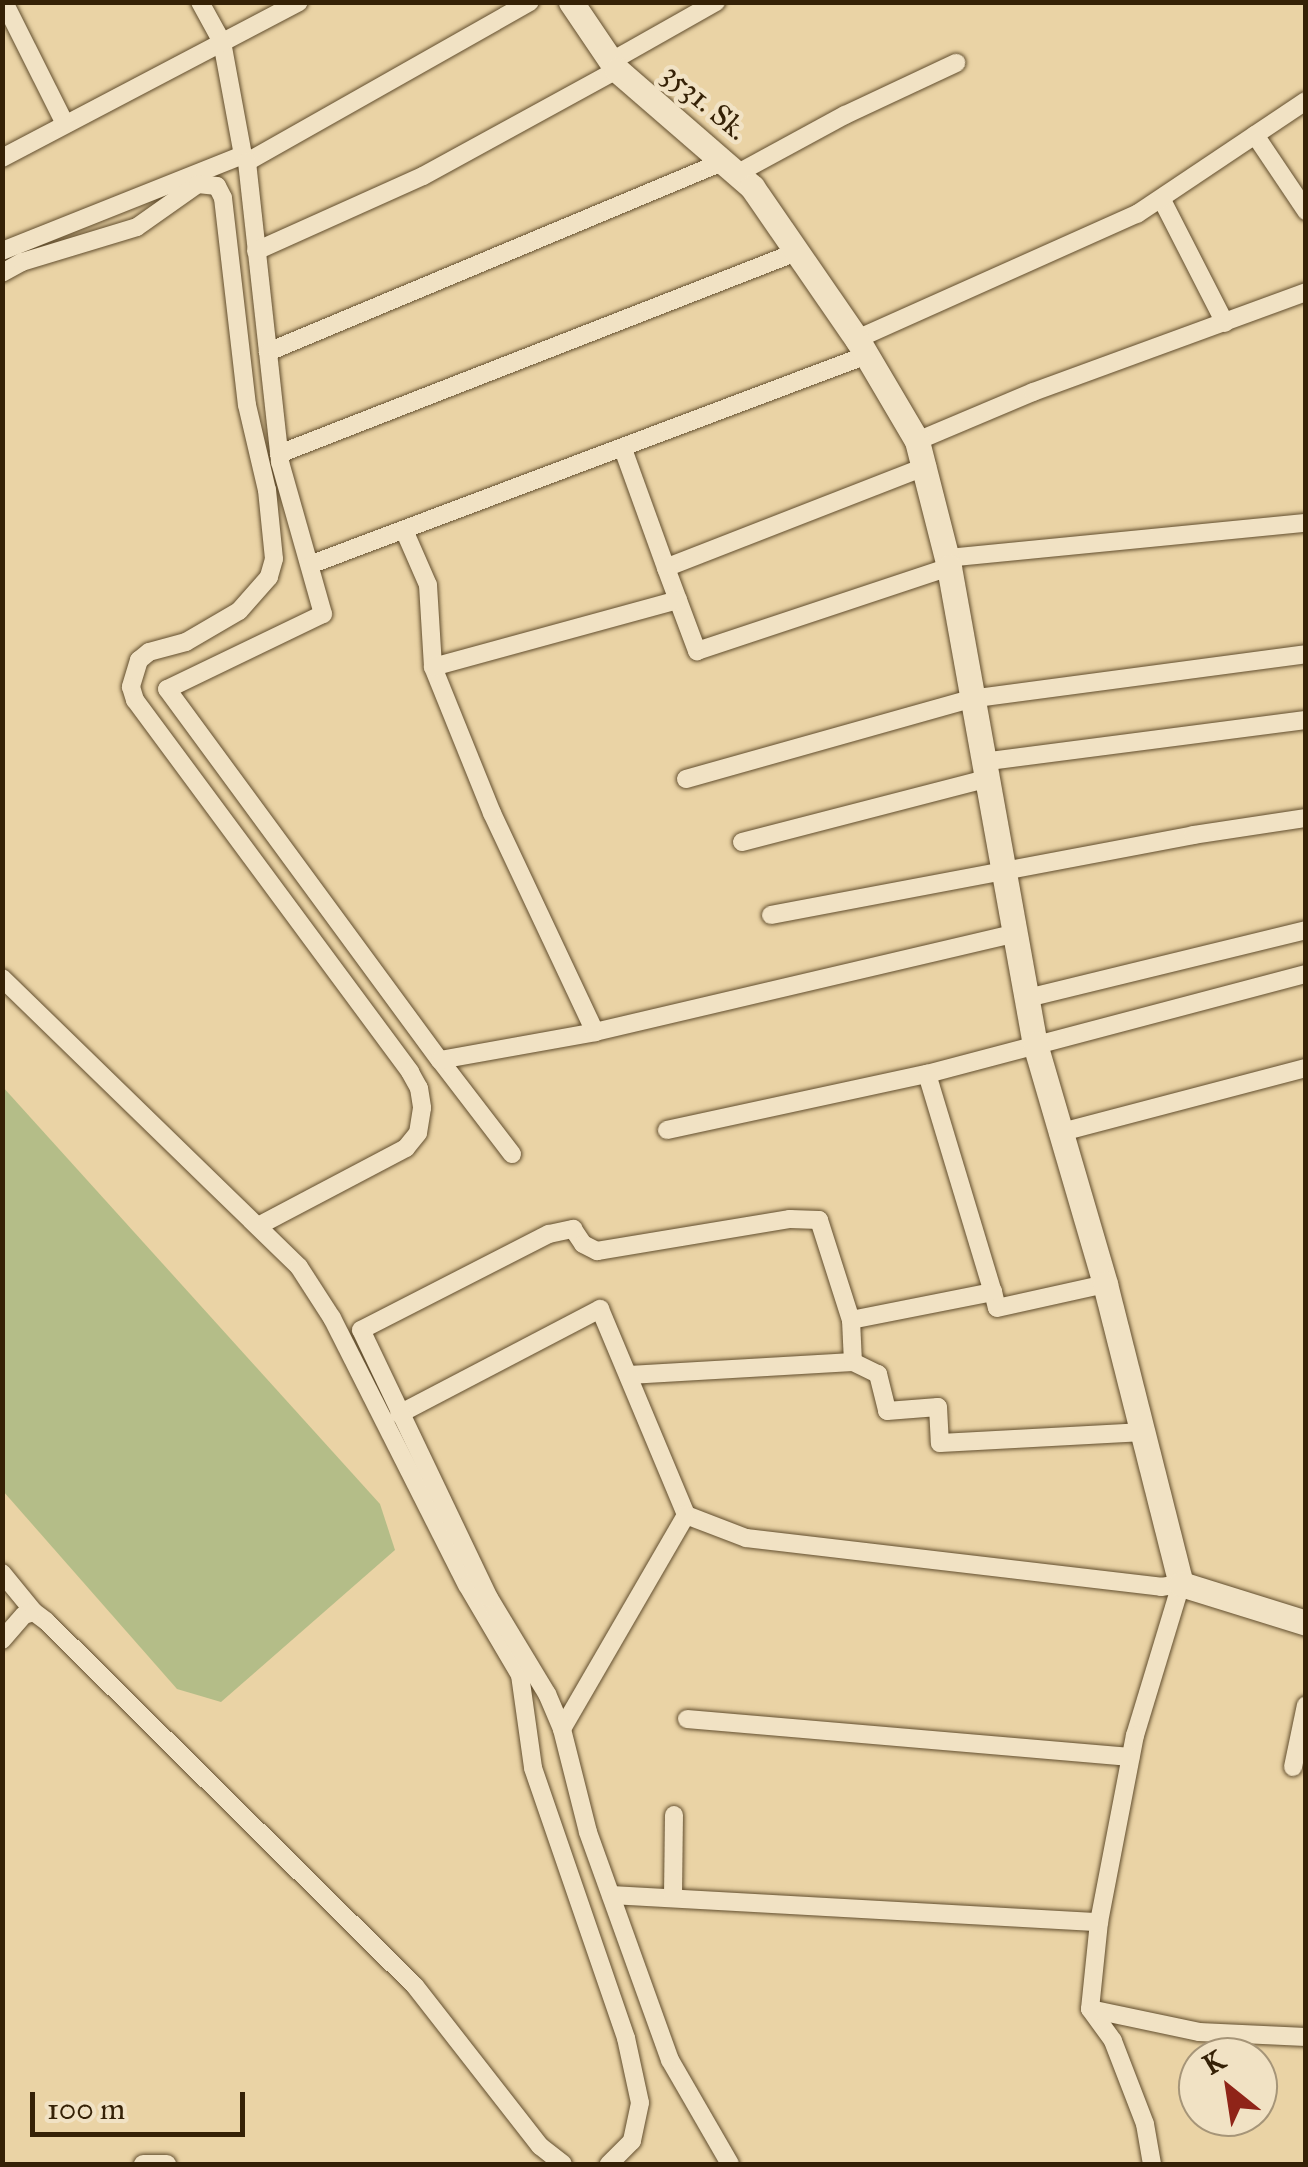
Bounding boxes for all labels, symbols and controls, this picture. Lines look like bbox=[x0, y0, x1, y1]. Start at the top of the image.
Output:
street label: 3531. Sk. bbox=[655, 56, 755, 148]
north arrow bbox=[1178, 2037, 1278, 2137]
text: K bbox=[1196, 2042, 1231, 2082]
scale bar bbox=[35, 2072, 250, 2134]
text: 100 m bbox=[47, 2091, 125, 2127]

